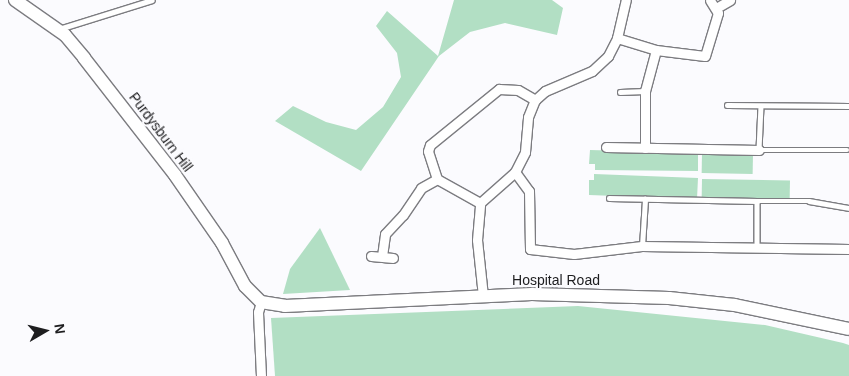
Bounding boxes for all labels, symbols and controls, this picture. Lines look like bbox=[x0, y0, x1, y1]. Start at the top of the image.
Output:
street label: Purdysburn Hill bbox=[126, 89, 196, 175]
street label: Hospital Road bbox=[512, 272, 600, 288]
north arrow bbox=[20, 306, 70, 356]
text: N bbox=[51, 323, 68, 335]

